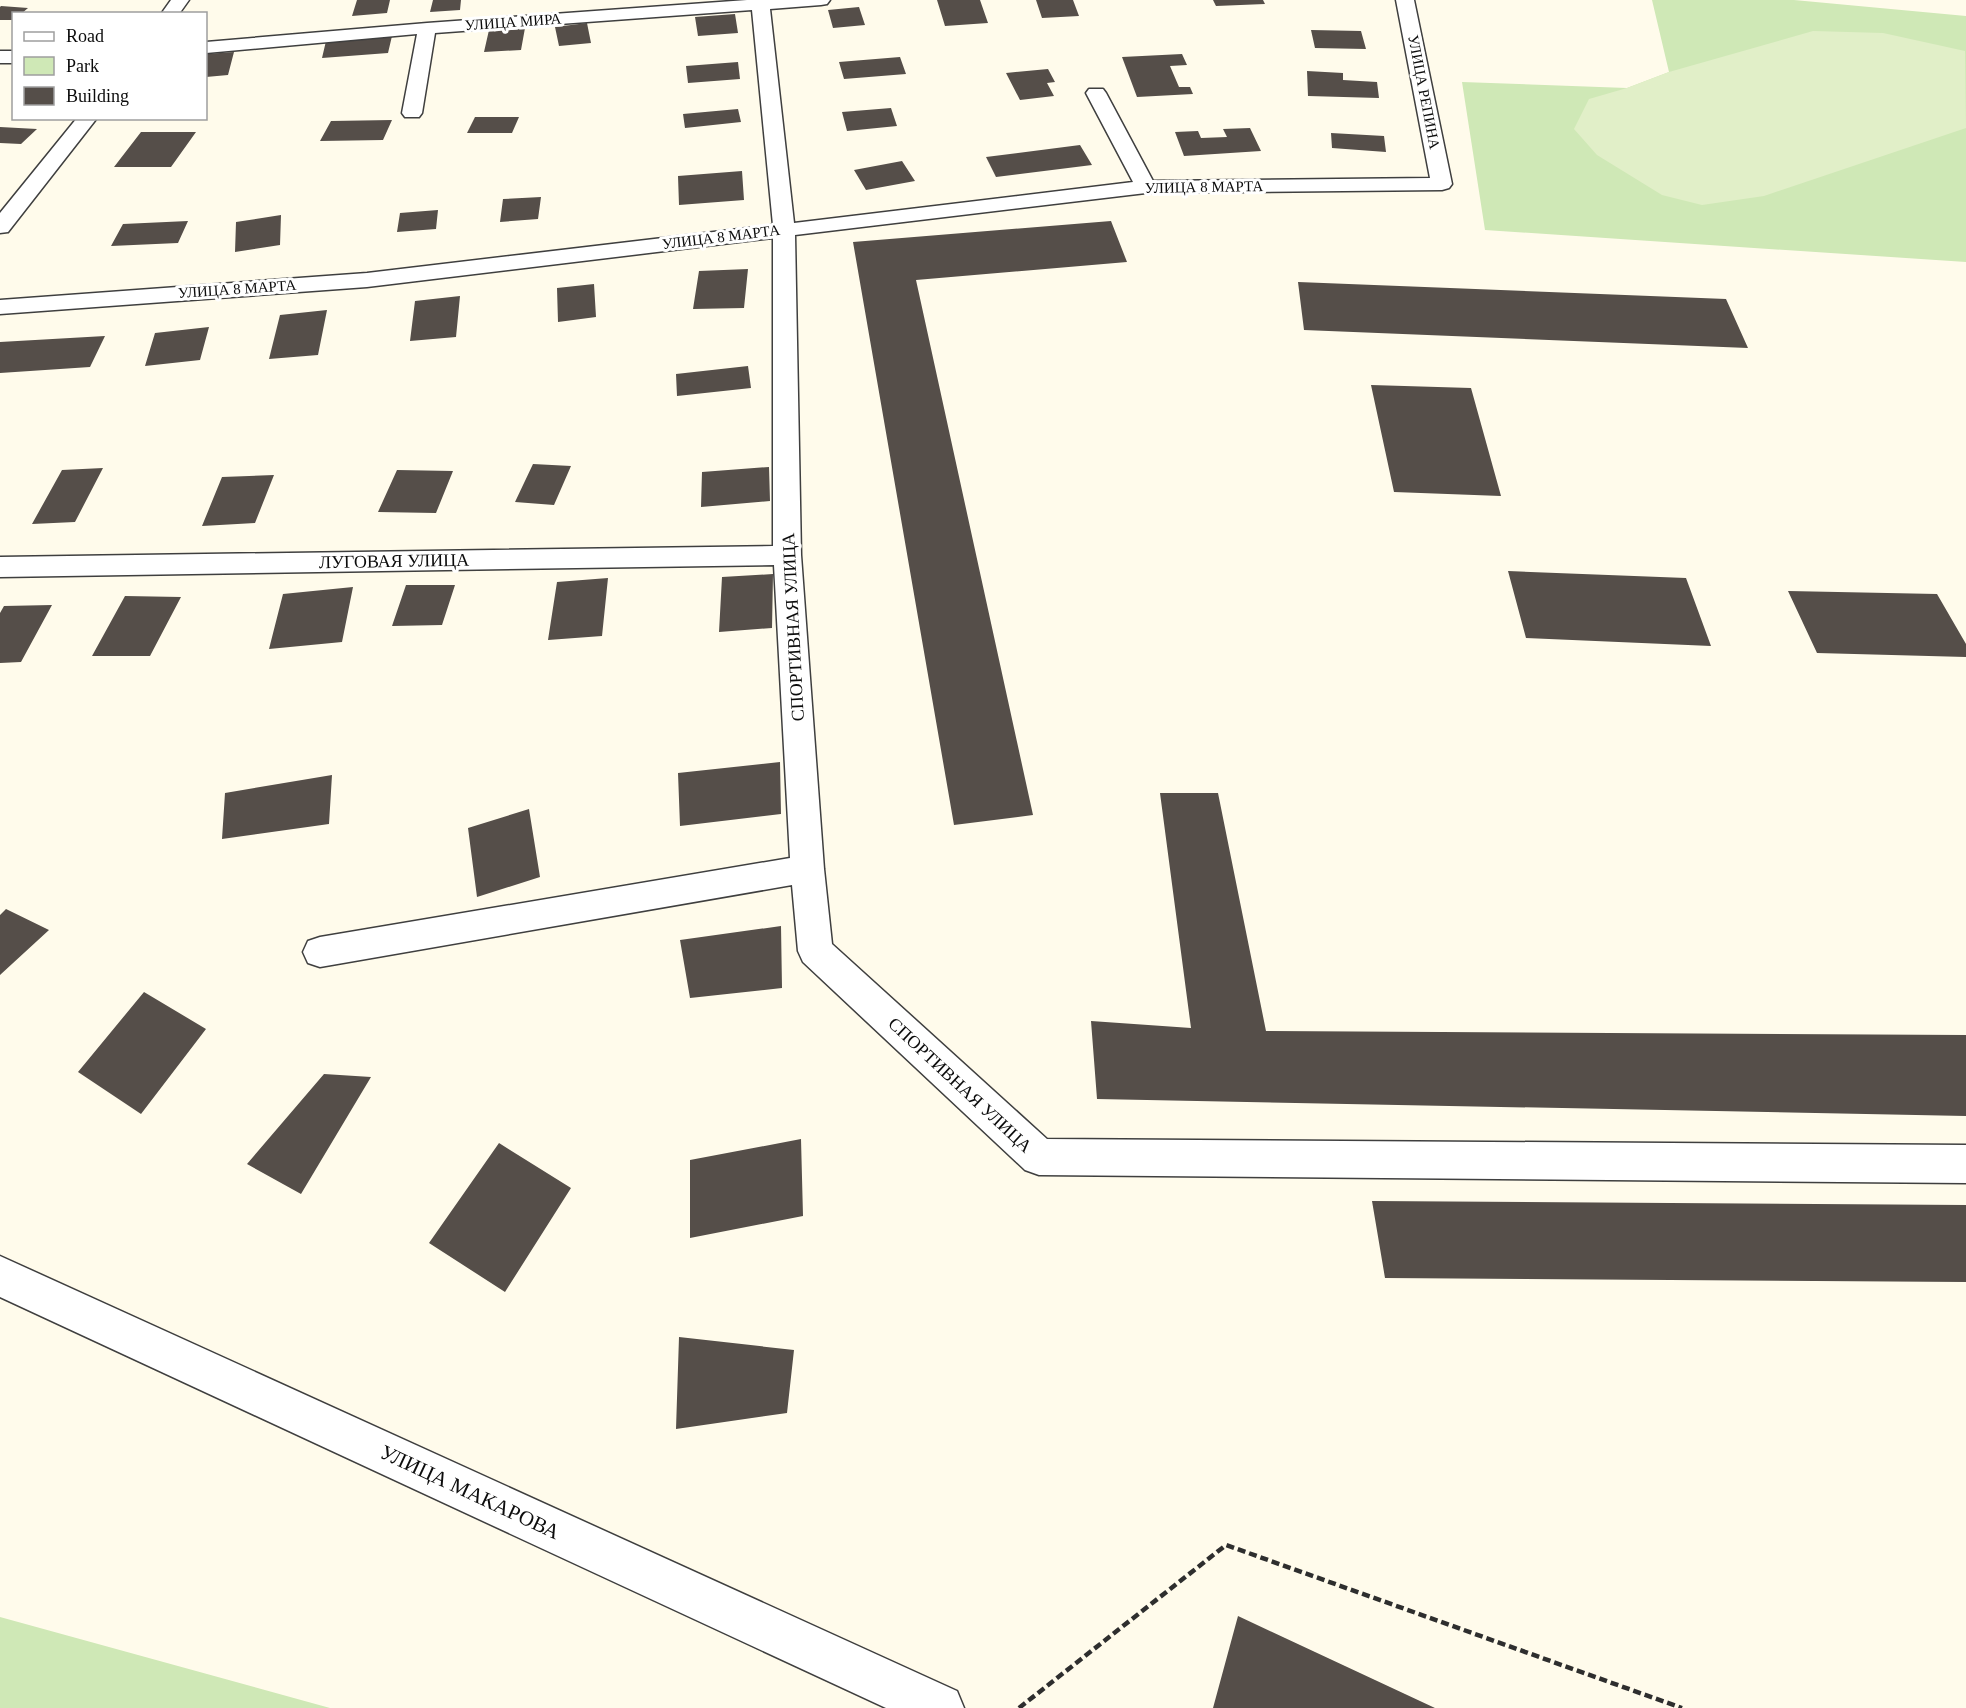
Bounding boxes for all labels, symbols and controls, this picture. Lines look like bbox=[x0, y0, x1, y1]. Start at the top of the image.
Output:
street label: УЛИЦА МИРА bbox=[464, 11, 562, 33]
legend bbox=[12, 12, 207, 120]
text: Road bbox=[66, 26, 104, 46]
street label: УЛИЦА РЕПИНА bbox=[1405, 33, 1443, 151]
text: Park bbox=[66, 56, 99, 76]
text: Building bbox=[66, 86, 129, 106]
street label: УЛИЦА 8 МАРТА bbox=[1145, 178, 1264, 196]
street label: УЛИЦА 8 МАРТА bbox=[661, 222, 781, 252]
street label: УЛИЦА 8 МАРТА bbox=[177, 277, 297, 301]
street label: СПОРТИВНАЯ УЛИЦА bbox=[778, 532, 808, 722]
street label: ЛУГОВАЯ УЛИЦА bbox=[319, 550, 469, 572]
street label: СПОРТИВНАЯ УЛИЦА bbox=[884, 1013, 1036, 1157]
street label: УЛИЦА МАКАРОВА bbox=[376, 1440, 564, 1545]

